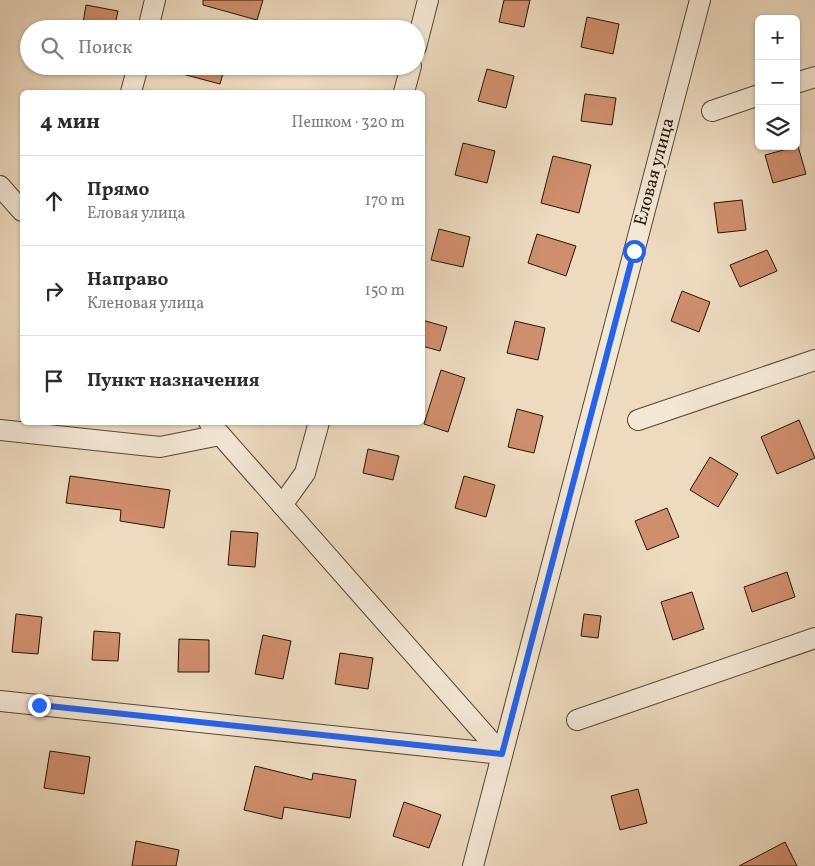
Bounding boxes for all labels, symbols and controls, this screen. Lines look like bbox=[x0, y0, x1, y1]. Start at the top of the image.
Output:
map controls bbox=[755, 15, 800, 150]
button: + bbox=[755, 15, 800, 60]
search box bbox=[20, 20, 425, 75]
icon: search bbox=[38, 34, 66, 62]
text: Поиск bbox=[78, 35, 132, 61]
button: − bbox=[755, 60, 800, 105]
button: layers bbox=[755, 105, 800, 150]
text: 4 мин bbox=[40, 108, 100, 137]
text: Пешком · 320 m bbox=[292, 112, 405, 134]
street label: Еловая улица bbox=[629, 115, 681, 229]
text: Прямо bbox=[87, 177, 149, 203]
icon: ahead bbox=[40, 187, 68, 215]
text: 170 m bbox=[365, 190, 405, 212]
text: Еловая улица bbox=[87, 203, 186, 225]
route start bbox=[623, 240, 646, 263]
text: Направо bbox=[87, 267, 169, 293]
icon: right bbox=[40, 277, 68, 305]
text: 150 m bbox=[364, 280, 405, 302]
text: Кленовая улица bbox=[87, 293, 204, 315]
icon: arrive bbox=[40, 367, 68, 395]
text: Пункт назначения bbox=[87, 368, 260, 394]
route end bbox=[28, 694, 51, 717]

